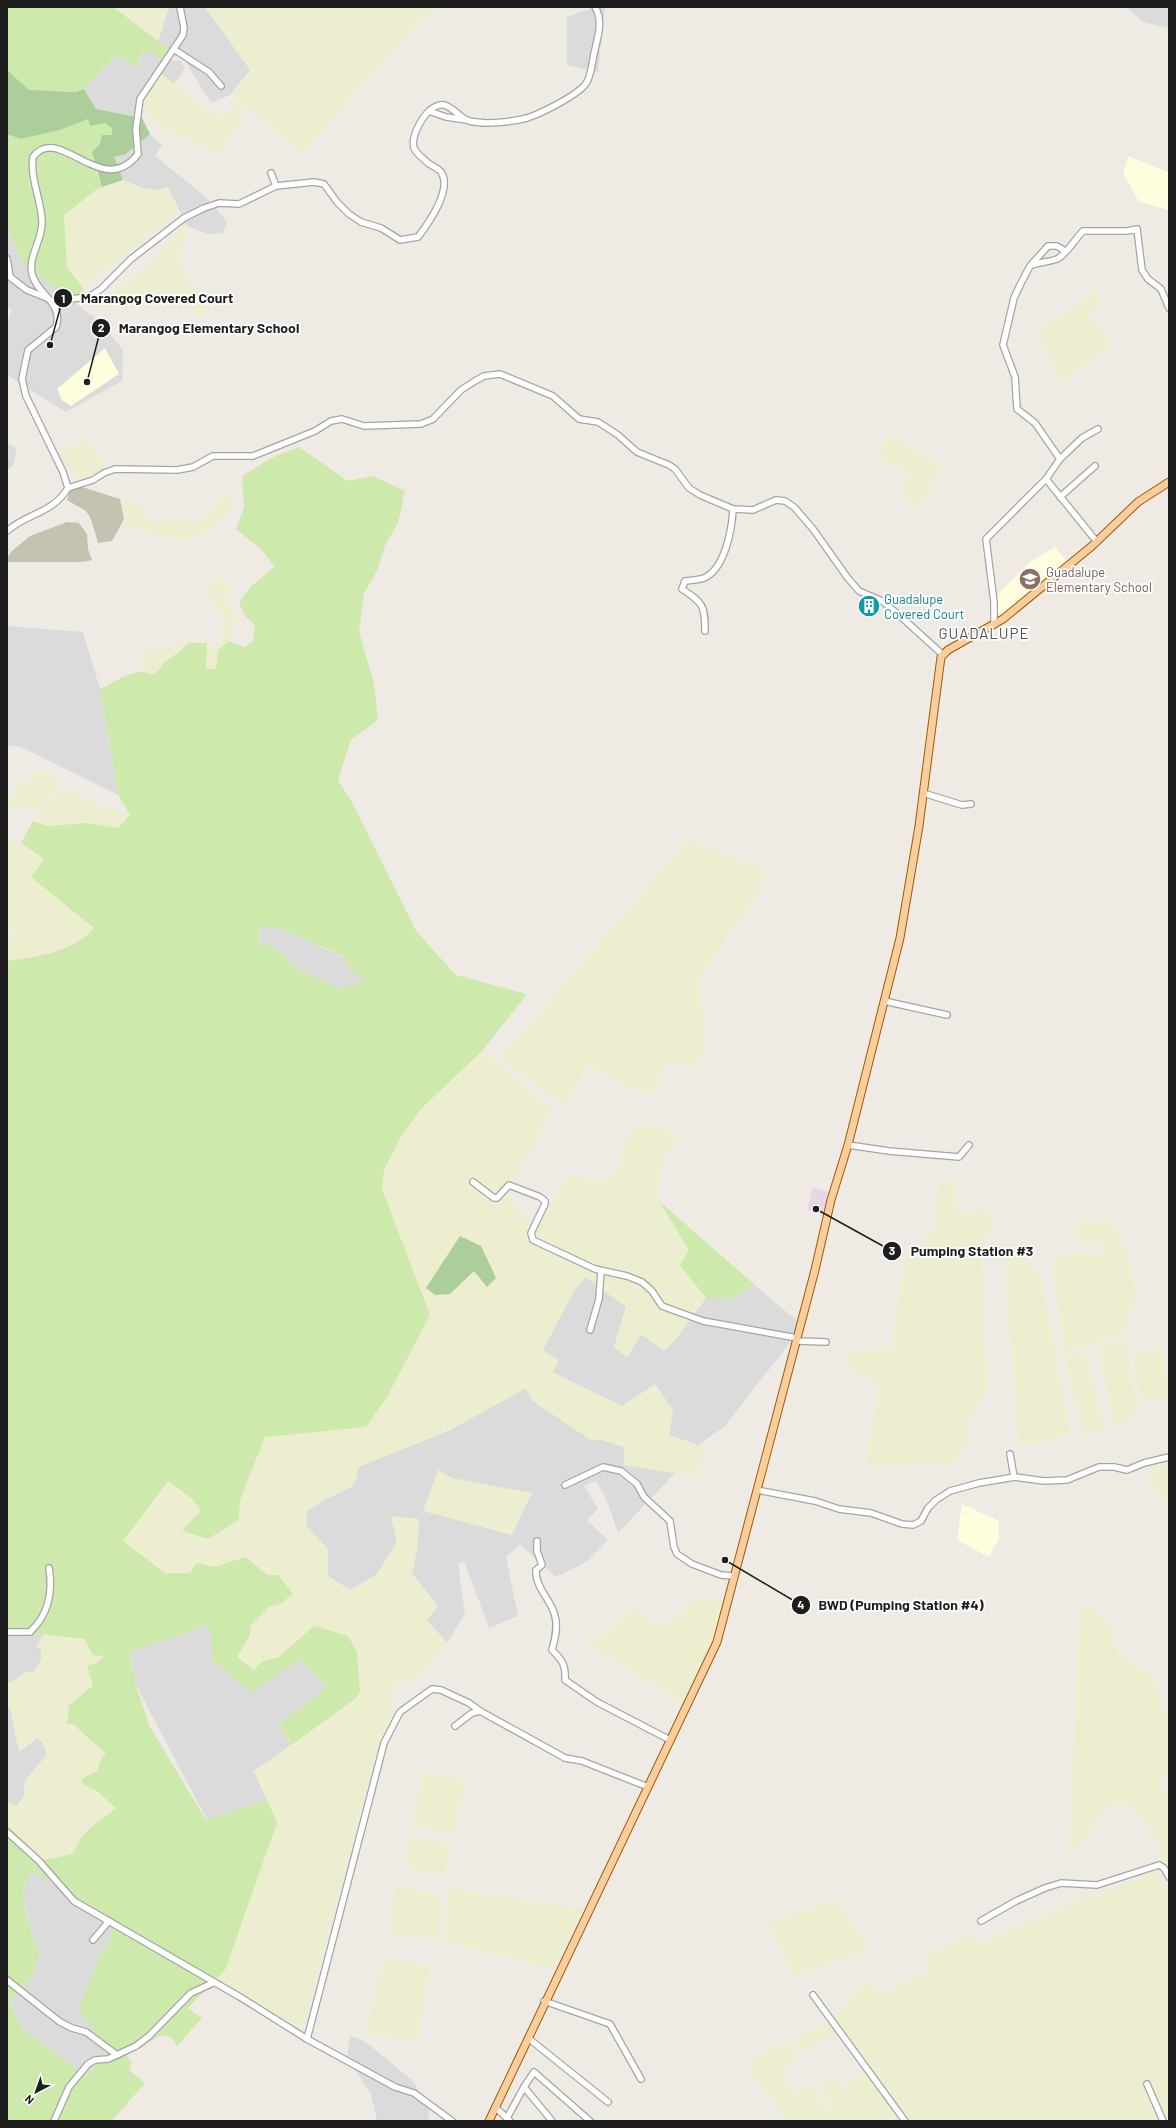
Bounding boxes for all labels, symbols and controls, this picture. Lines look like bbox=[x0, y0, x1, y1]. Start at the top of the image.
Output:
callout: Marangog Covered Court bbox=[53, 285, 241, 311]
text: Marangog Covered Court bbox=[81, 289, 233, 306]
text: 1 bbox=[61, 291, 65, 305]
callout: Marangog Elementary School bbox=[91, 315, 307, 341]
text: Marangog Elementary School bbox=[119, 319, 299, 336]
text: 2 bbox=[98, 320, 105, 334]
place label: Guadalupe Elementary School bbox=[1046, 564, 1152, 595]
school or university icon: Guadalupe Elementary School bbox=[1017, 566, 1043, 592]
place label: Guadalupe Covered Court bbox=[884, 591, 964, 622]
building icon: Guadalupe Covered Court bbox=[856, 593, 882, 619]
district label: GUADALUPE bbox=[938, 624, 1030, 642]
callout: Pumping Station #3 bbox=[882, 1238, 1041, 1264]
text: Pumping Station #3 bbox=[911, 1242, 1033, 1259]
text: 3 bbox=[889, 1243, 895, 1257]
callout: BWD (Pumping Station #4) bbox=[791, 1592, 992, 1618]
text: BWD (Pumping Station #4) bbox=[818, 1596, 984, 1613]
text: 4 bbox=[797, 1597, 805, 1611]
north arrow bbox=[16, 2072, 56, 2112]
text: N bbox=[22, 2093, 36, 2107]

